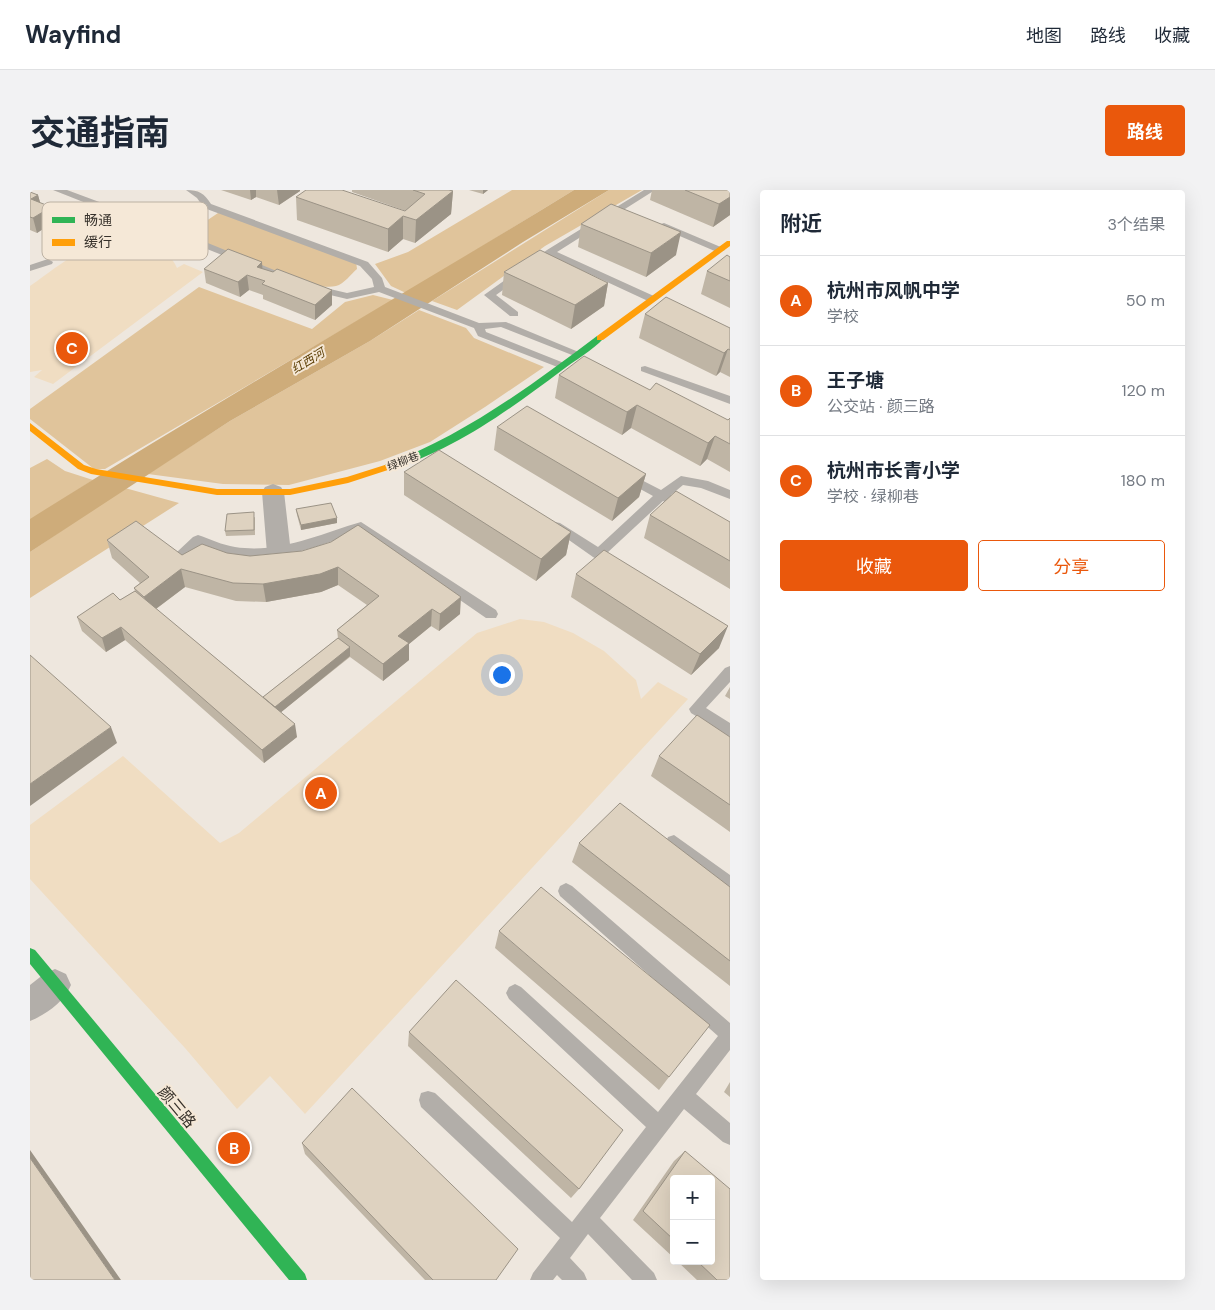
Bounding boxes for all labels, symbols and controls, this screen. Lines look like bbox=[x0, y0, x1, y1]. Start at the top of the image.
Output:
text: Wayfind bbox=[25, 19, 121, 50]
text: 地图 bbox=[1026, 24, 1062, 48]
text: 路线 bbox=[1090, 24, 1126, 48]
text: 收藏 bbox=[1154, 24, 1190, 48]
button: 路线 bbox=[1105, 105, 1185, 156]
text: 交通指南 bbox=[30, 110, 170, 156]
legend bbox=[42, 202, 208, 260]
text: 附近 bbox=[780, 210, 822, 238]
text: 畅通 bbox=[84, 211, 112, 229]
text: 3个结果 bbox=[1108, 214, 1165, 235]
text: 缓行 bbox=[84, 233, 112, 251]
text: 杭州市风帆中学 bbox=[827, 278, 960, 303]
text: A bbox=[790, 290, 802, 311]
text: 50 m bbox=[1126, 290, 1165, 311]
text: 学校 bbox=[827, 306, 859, 327]
pin: C bbox=[56, 329, 88, 367]
water label: 红西河 bbox=[288, 344, 329, 377]
text: 王子塘 bbox=[827, 368, 884, 393]
text: B bbox=[791, 380, 801, 401]
text: 120 m bbox=[1121, 380, 1165, 401]
text: 公交站 · 颜三路 bbox=[827, 396, 935, 417]
street label: 绿柳巷 bbox=[385, 449, 421, 473]
text: 杭州市长青小学 bbox=[827, 458, 960, 483]
text: C bbox=[790, 470, 802, 491]
text: 180 m bbox=[1121, 470, 1165, 491]
text: 学校 · 绿柳巷 bbox=[827, 486, 919, 507]
button: 收藏 bbox=[780, 540, 968, 591]
button: 分享 bbox=[978, 540, 1165, 591]
your location bbox=[489, 662, 515, 688]
pin: A bbox=[305, 774, 337, 812]
street label: 颜三路 bbox=[154, 1082, 200, 1132]
pin: B bbox=[218, 1129, 250, 1167]
map controls bbox=[670, 1175, 715, 1265]
button: + bbox=[670, 1175, 715, 1220]
button: − bbox=[670, 1220, 715, 1265]

